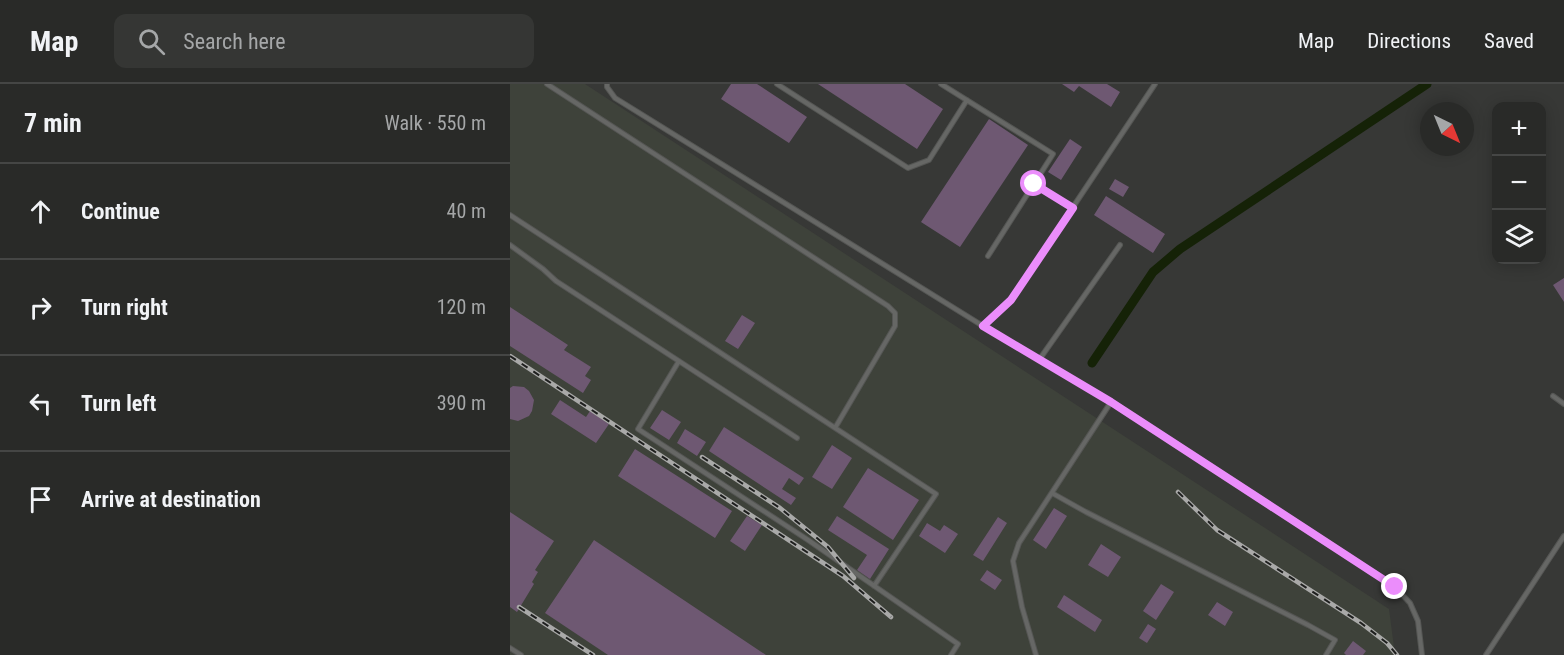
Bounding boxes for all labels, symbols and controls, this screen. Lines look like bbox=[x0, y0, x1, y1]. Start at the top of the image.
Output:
search box bbox=[114, 14, 534, 68]
text: Map bbox=[30, 25, 78, 58]
icon: search bbox=[135, 25, 168, 58]
text: Search here bbox=[183, 29, 286, 54]
text: Map bbox=[1298, 29, 1334, 53]
text: Directions bbox=[1367, 29, 1451, 53]
text: Saved bbox=[1484, 29, 1534, 53]
north arrow bbox=[1420, 102, 1474, 156]
map controls bbox=[1492, 102, 1546, 264]
button: + bbox=[1492, 102, 1546, 156]
text: 7 min bbox=[24, 108, 82, 138]
text: Walk · 550 m bbox=[385, 111, 486, 135]
button: − bbox=[1492, 156, 1546, 210]
route start bbox=[1020, 170, 1046, 196]
icon: ahead bbox=[24, 195, 57, 228]
text: Continue bbox=[81, 199, 160, 224]
text: 40 m bbox=[447, 199, 486, 223]
button: layers bbox=[1492, 210, 1546, 264]
icon: right bbox=[24, 291, 57, 324]
text: Turn right bbox=[81, 295, 168, 320]
text: 120 m bbox=[437, 295, 486, 319]
icon: left bbox=[24, 387, 57, 420]
text: Turn left bbox=[81, 391, 156, 416]
text: 390 m bbox=[437, 391, 486, 415]
icon: arrive bbox=[24, 483, 57, 516]
text: Arrive at destination bbox=[81, 487, 261, 512]
route end bbox=[1381, 573, 1407, 599]

